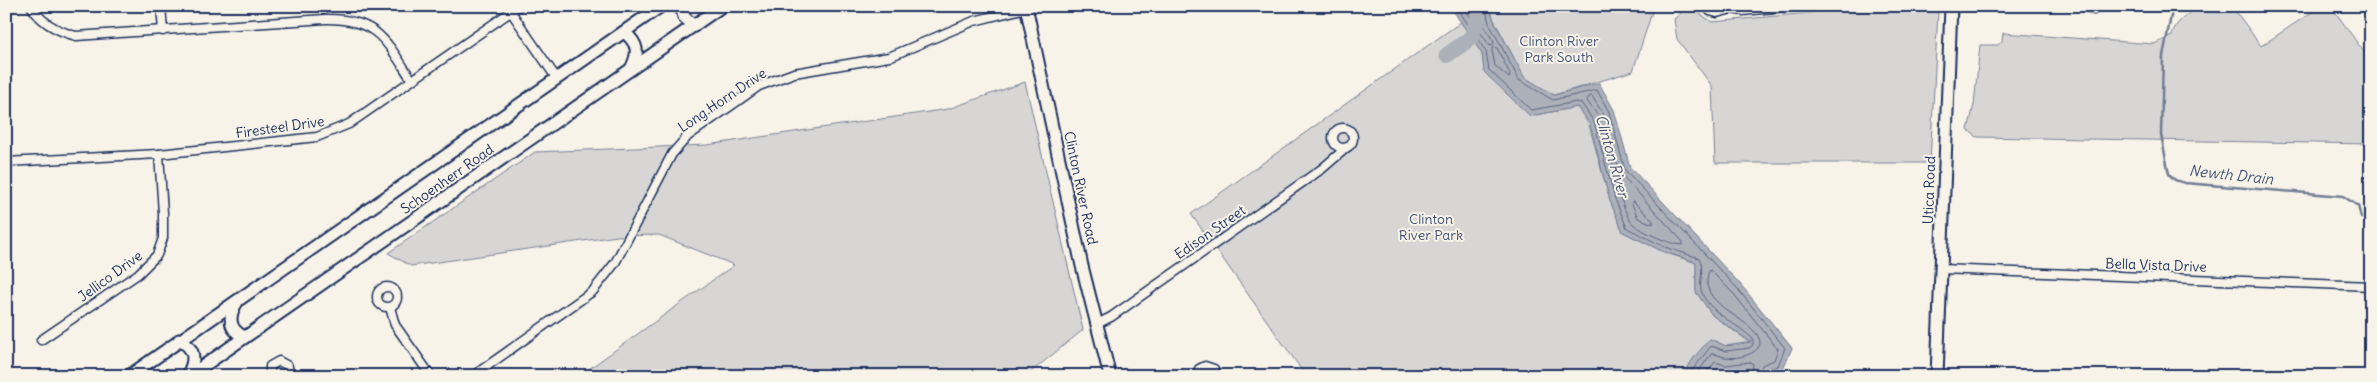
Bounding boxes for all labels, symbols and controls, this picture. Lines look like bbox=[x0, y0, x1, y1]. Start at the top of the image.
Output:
park label: Clinton River Park South bbox=[1519, 32, 1599, 66]
street label: Long Horn Drive bbox=[674, 64, 770, 136]
street label: Firesteel Drive bbox=[234, 112, 326, 142]
water label: Clinton River bbox=[1592, 112, 1634, 201]
street label: Clinton River Road bbox=[1060, 130, 1102, 246]
street label: Schoenherr Road bbox=[397, 140, 497, 218]
street label: Utica Road bbox=[1919, 155, 1939, 225]
water label: Newth Drain bbox=[2188, 161, 2274, 188]
street label: Edison Street bbox=[1171, 201, 1249, 263]
park label: Clinton River Park bbox=[1399, 210, 1463, 244]
street label: Jellico Drive bbox=[74, 247, 146, 305]
street label: Bella Vista Drive bbox=[2105, 254, 2207, 276]

